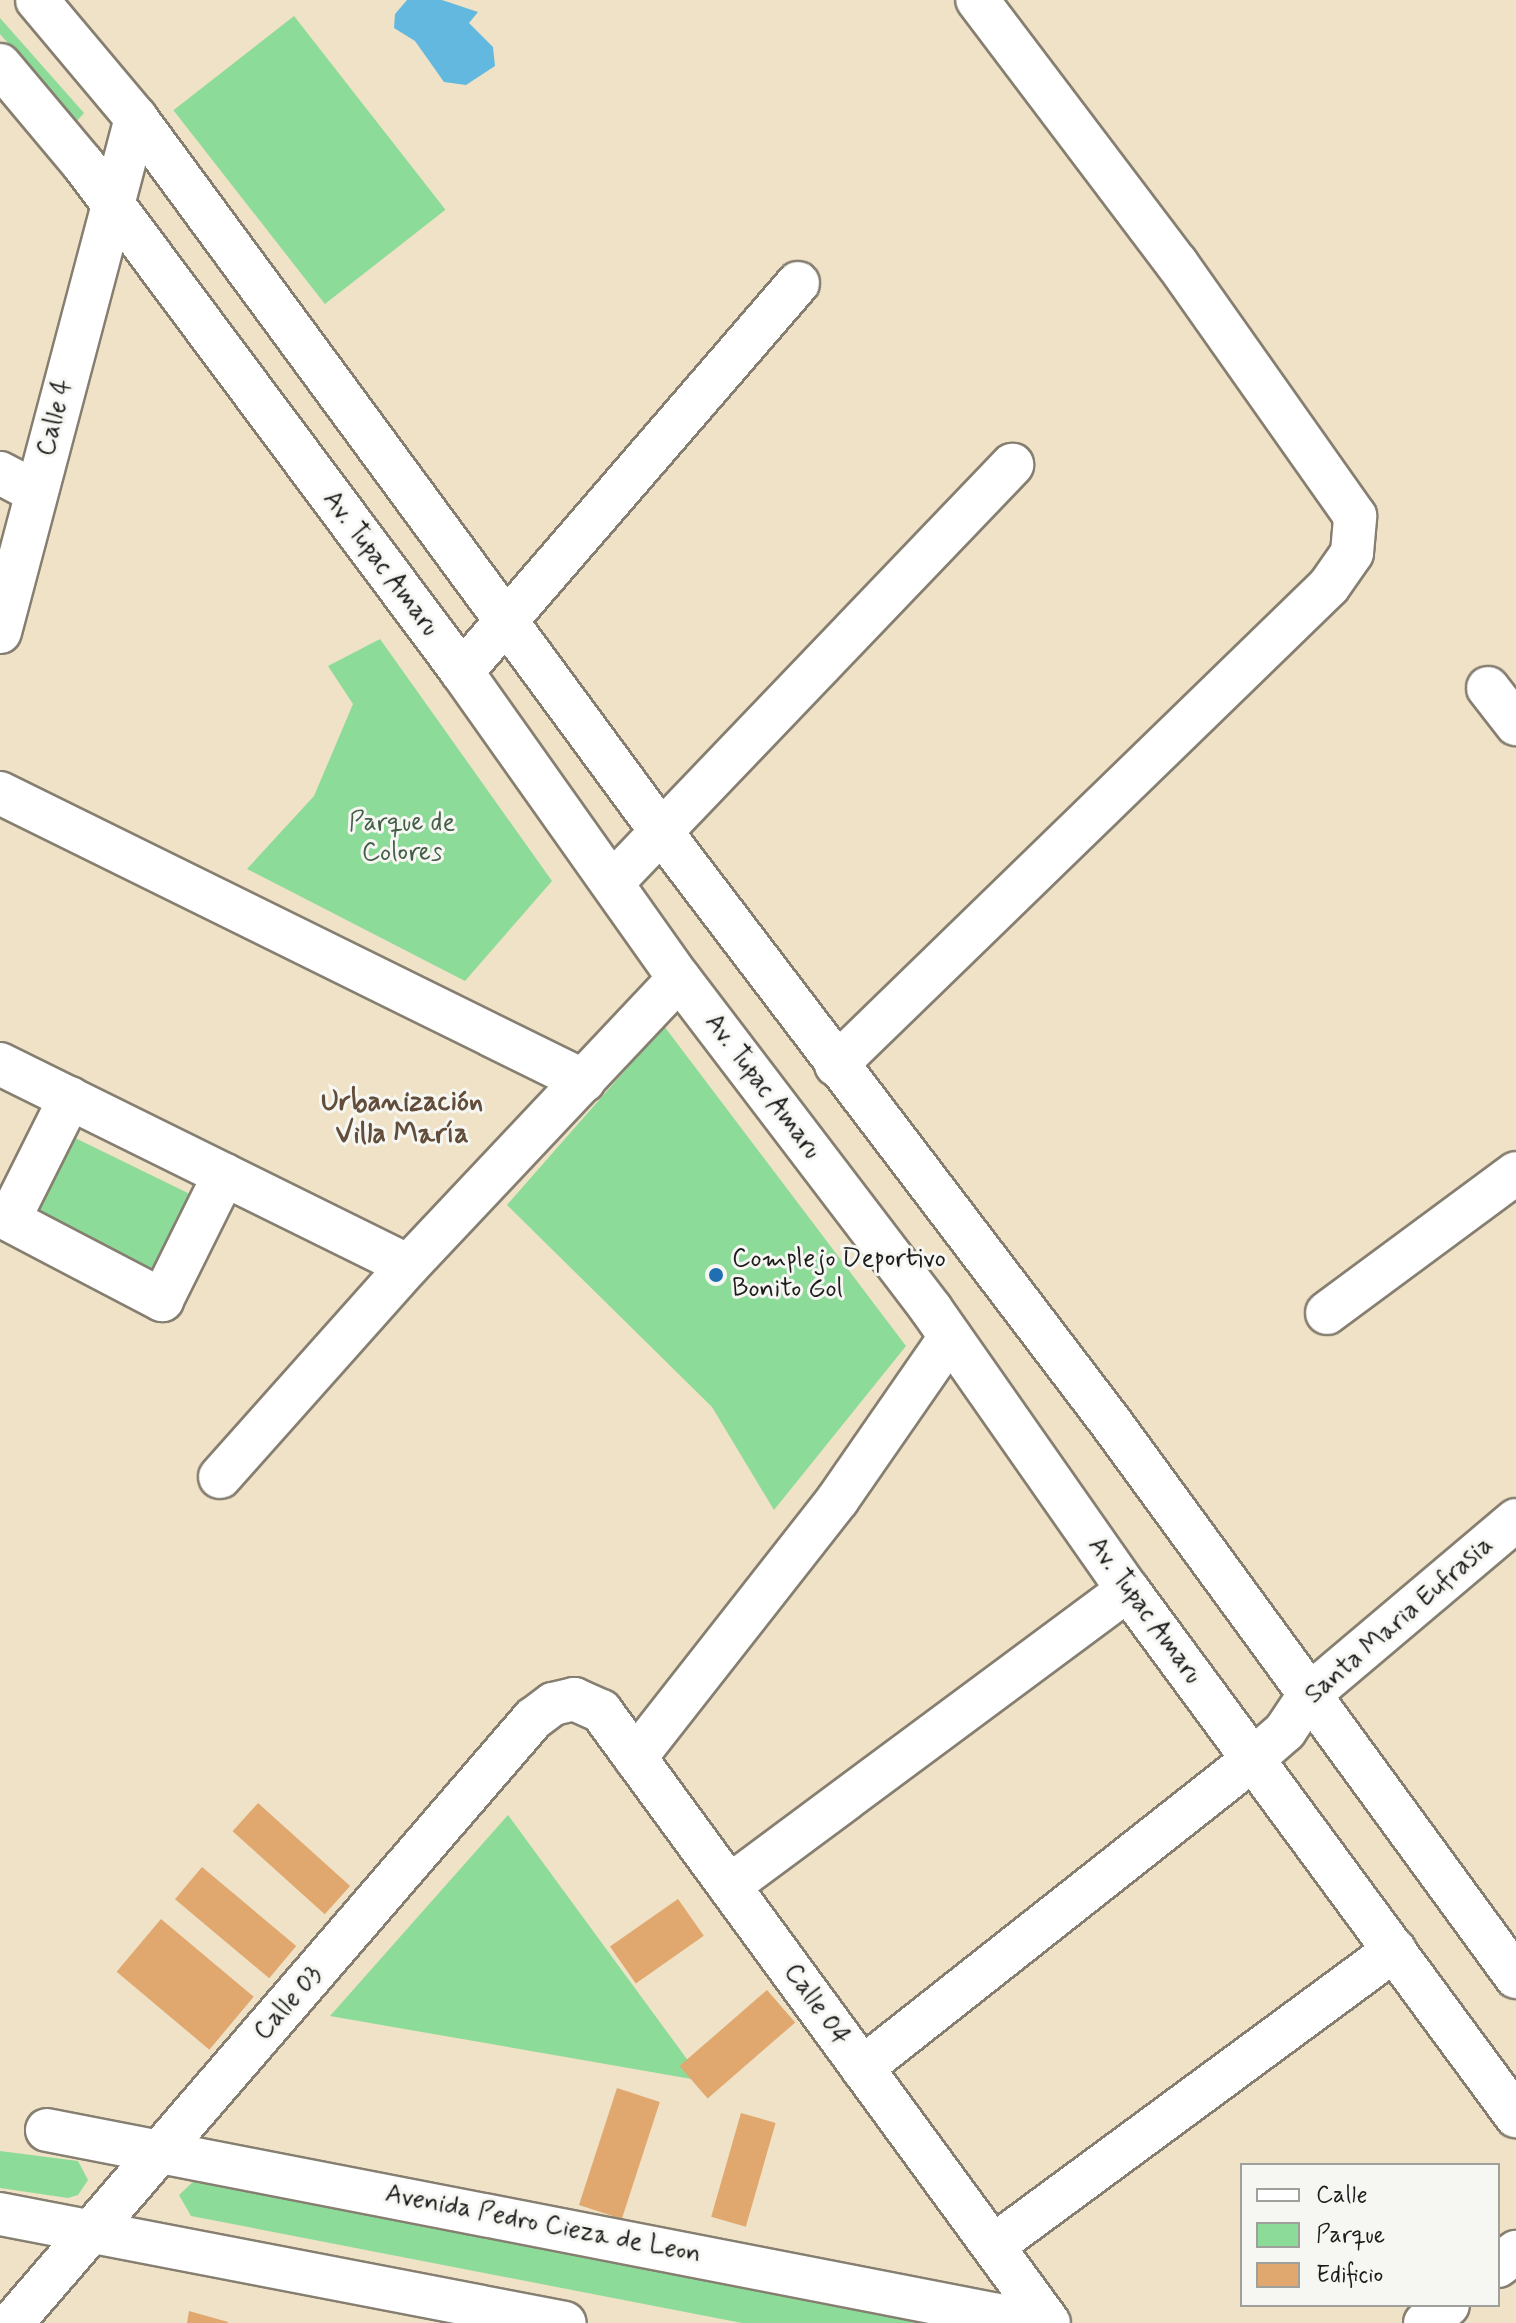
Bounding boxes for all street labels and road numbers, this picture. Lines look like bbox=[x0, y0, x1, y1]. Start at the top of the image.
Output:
street label: Calle 4 bbox=[31, 376, 81, 460]
street label: Av. Tupac Amaru bbox=[314, 483, 446, 645]
street label: Av. Tupac Amaru bbox=[696, 1006, 828, 1168]
street label: Av. Tupac Amaru bbox=[1079, 1530, 1209, 1692]
street label: Santa Maria Eufrasia bbox=[1300, 1531, 1500, 1711]
street label: Calle 04 bbox=[776, 1958, 856, 2052]
street label: Calle 03 bbox=[248, 1960, 330, 2048]
street label: Avenida Pedro Cieza de Leon bbox=[383, 2179, 703, 2271]

